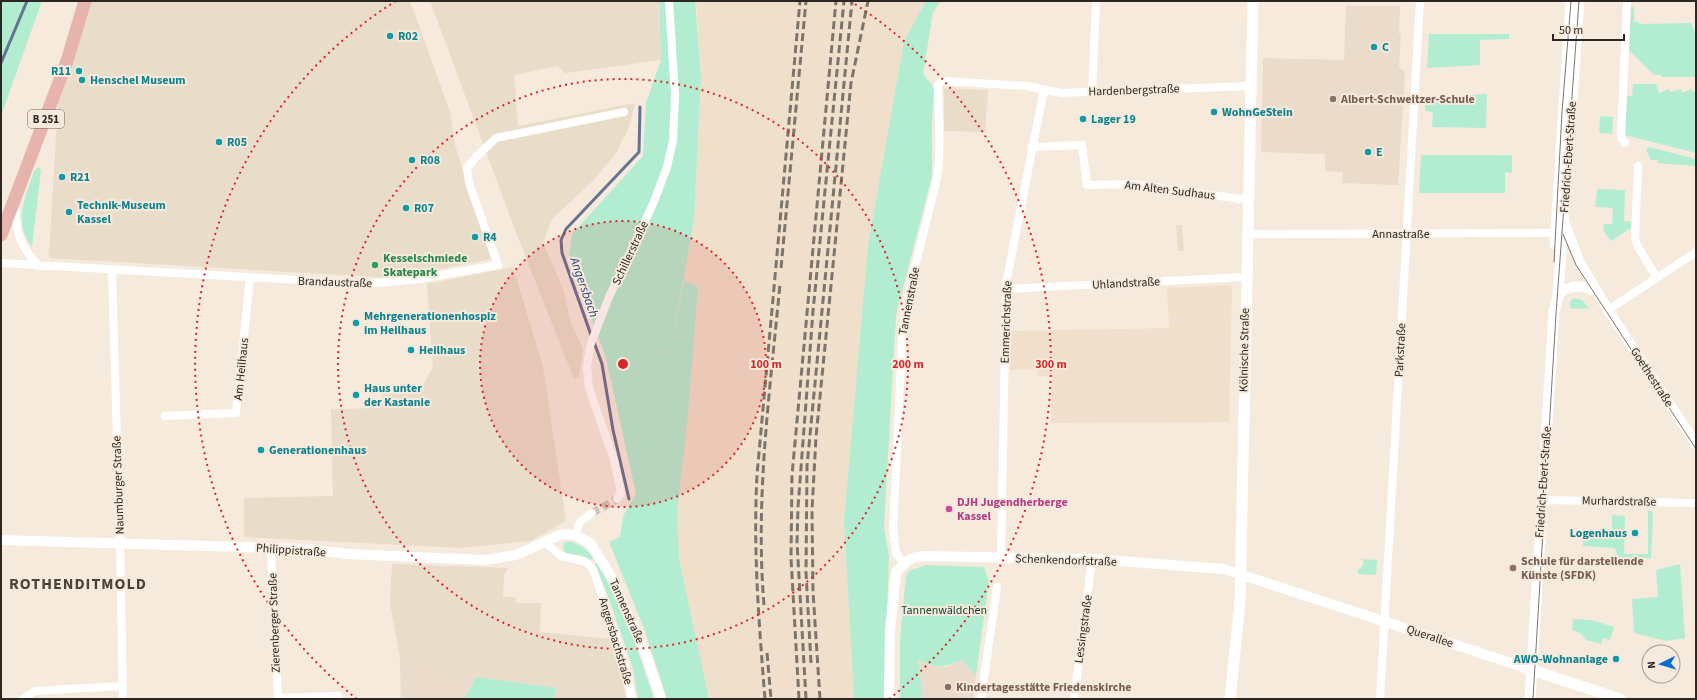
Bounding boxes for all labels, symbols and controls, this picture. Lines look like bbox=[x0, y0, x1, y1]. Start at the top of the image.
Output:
scale bar bbox=[1553, 16, 1624, 42]
text: 50 m bbox=[1559, 22, 1583, 39]
place label: R02 bbox=[398, 28, 418, 45]
marker: R02 bbox=[385, 31, 395, 41]
place label: C bbox=[1382, 39, 1389, 56]
marker: C bbox=[1369, 42, 1379, 52]
place label: R11 bbox=[51, 63, 71, 80]
marker: R11 bbox=[74, 66, 84, 76]
place label: Henschel Museum bbox=[90, 72, 186, 89]
marker: Henschel Museum bbox=[77, 75, 87, 85]
street label: Hardenbergstraße bbox=[1088, 80, 1180, 101]
place label: Albert-Schweitzer-Schule bbox=[1340, 91, 1475, 108]
marker: Albert-Schweitzer-Schule bbox=[1328, 94, 1338, 104]
street label: Friedrich-Ebert-Straße bbox=[1556, 101, 1581, 213]
place label: WohnGeStein bbox=[1222, 104, 1293, 121]
marker: WohnGeStein bbox=[1209, 107, 1219, 117]
road number: B 251 bbox=[28, 110, 64, 128]
place label: Lager 19 bbox=[1091, 111, 1136, 128]
marker: Lager 19 bbox=[1078, 114, 1088, 124]
place label: R05 bbox=[227, 134, 247, 151]
marker: R05 bbox=[214, 137, 224, 147]
place label: E bbox=[1376, 144, 1383, 161]
marker: E bbox=[1363, 147, 1373, 157]
place label: R08 bbox=[420, 152, 440, 169]
marker: R08 bbox=[407, 155, 417, 165]
place label: R21 bbox=[70, 169, 90, 186]
marker: R21 bbox=[57, 172, 67, 182]
street label: Am Alten Sudhaus bbox=[1124, 177, 1216, 204]
place label: Technik-Museum Kassel bbox=[77, 197, 166, 228]
place label: R07 bbox=[414, 200, 434, 217]
marker: R07 bbox=[401, 203, 411, 213]
marker: Technik-Museum Kassel bbox=[64, 207, 74, 217]
street label: Schillerstraße bbox=[608, 218, 653, 288]
street label: Annastraße bbox=[1372, 226, 1430, 243]
place label: R4 bbox=[483, 229, 497, 246]
marker: R4 bbox=[470, 232, 480, 242]
place label: Kesselschmiede Skatepark bbox=[383, 250, 467, 281]
water label: Angersbach bbox=[565, 254, 603, 320]
marker: Kesselschmiede Skatepark bbox=[370, 260, 380, 270]
street label: Tannenstraße bbox=[895, 266, 924, 337]
street label: Brandaustraße bbox=[297, 273, 373, 292]
street label: Uhlandstraße bbox=[1092, 273, 1161, 294]
street label: Emmerichstraße bbox=[997, 280, 1016, 364]
place label: Mehrgenerationenhospiz im Heilhaus bbox=[364, 308, 496, 339]
street label: Kölnische Straße bbox=[1235, 308, 1254, 392]
marker: Mehrgenerationenhospiz im Heilhaus bbox=[351, 318, 361, 328]
street label: Parkstraße bbox=[1391, 323, 1410, 377]
street label: Am Heilhaus bbox=[230, 337, 253, 401]
place label: Heilhaus bbox=[419, 342, 465, 359]
street label: Goethestraße bbox=[1626, 344, 1677, 410]
marker: Heilhaus bbox=[406, 345, 416, 355]
text: 100 m bbox=[750, 356, 782, 373]
text: 200 m bbox=[892, 356, 924, 373]
text: 300 m bbox=[1035, 356, 1067, 373]
centre of rings bbox=[616, 357, 630, 371]
place label: Haus unter der Kastanie bbox=[364, 380, 430, 411]
marker: Haus unter der Kastanie bbox=[351, 390, 361, 400]
street label: Friedrich-Ebert-Straße bbox=[1531, 426, 1556, 538]
street label: Naumburger Straße bbox=[108, 435, 129, 535]
place label: Generationenhaus bbox=[269, 442, 366, 459]
marker: Generationenhaus bbox=[256, 445, 266, 455]
street label: Murhardstraße bbox=[1582, 492, 1656, 511]
place label: DJH Jugendherberge Kassel bbox=[957, 494, 1068, 525]
marker: DJH Jugendherberge Kassel bbox=[944, 504, 954, 514]
place label: Logenhaus bbox=[1570, 525, 1627, 542]
marker: Logenhaus bbox=[1630, 528, 1640, 538]
street label: Philippistraße bbox=[255, 540, 327, 561]
street label: Schenkendorfstraße bbox=[1015, 550, 1117, 571]
place label: Schule für darstellende Künste (SFDK) bbox=[1521, 553, 1644, 584]
marker: Schule für darstellende Künste (SFDK) bbox=[1508, 563, 1518, 573]
district label: ROTHENDITMOLD bbox=[9, 573, 147, 595]
street label: Zierenberger Straße bbox=[264, 573, 285, 673]
street label: Tannenstraße bbox=[605, 576, 648, 646]
street label: Lessingstraße bbox=[1070, 594, 1097, 664]
street label: Angersbachstraße bbox=[594, 596, 637, 687]
park label: Tannenwäldchen bbox=[901, 602, 987, 619]
street label: Querallee bbox=[1404, 621, 1456, 652]
north arrow bbox=[1641, 644, 1681, 684]
place label: AWO-Wohnanlage bbox=[1513, 651, 1608, 668]
marker: AWO-Wohnanlage bbox=[1611, 654, 1621, 664]
text: N bbox=[1644, 661, 1659, 669]
place label: Kindertagesstätte Friedenskirche bbox=[956, 679, 1132, 696]
marker: Kindertagesstätte Friedenskirche bbox=[943, 682, 953, 692]

